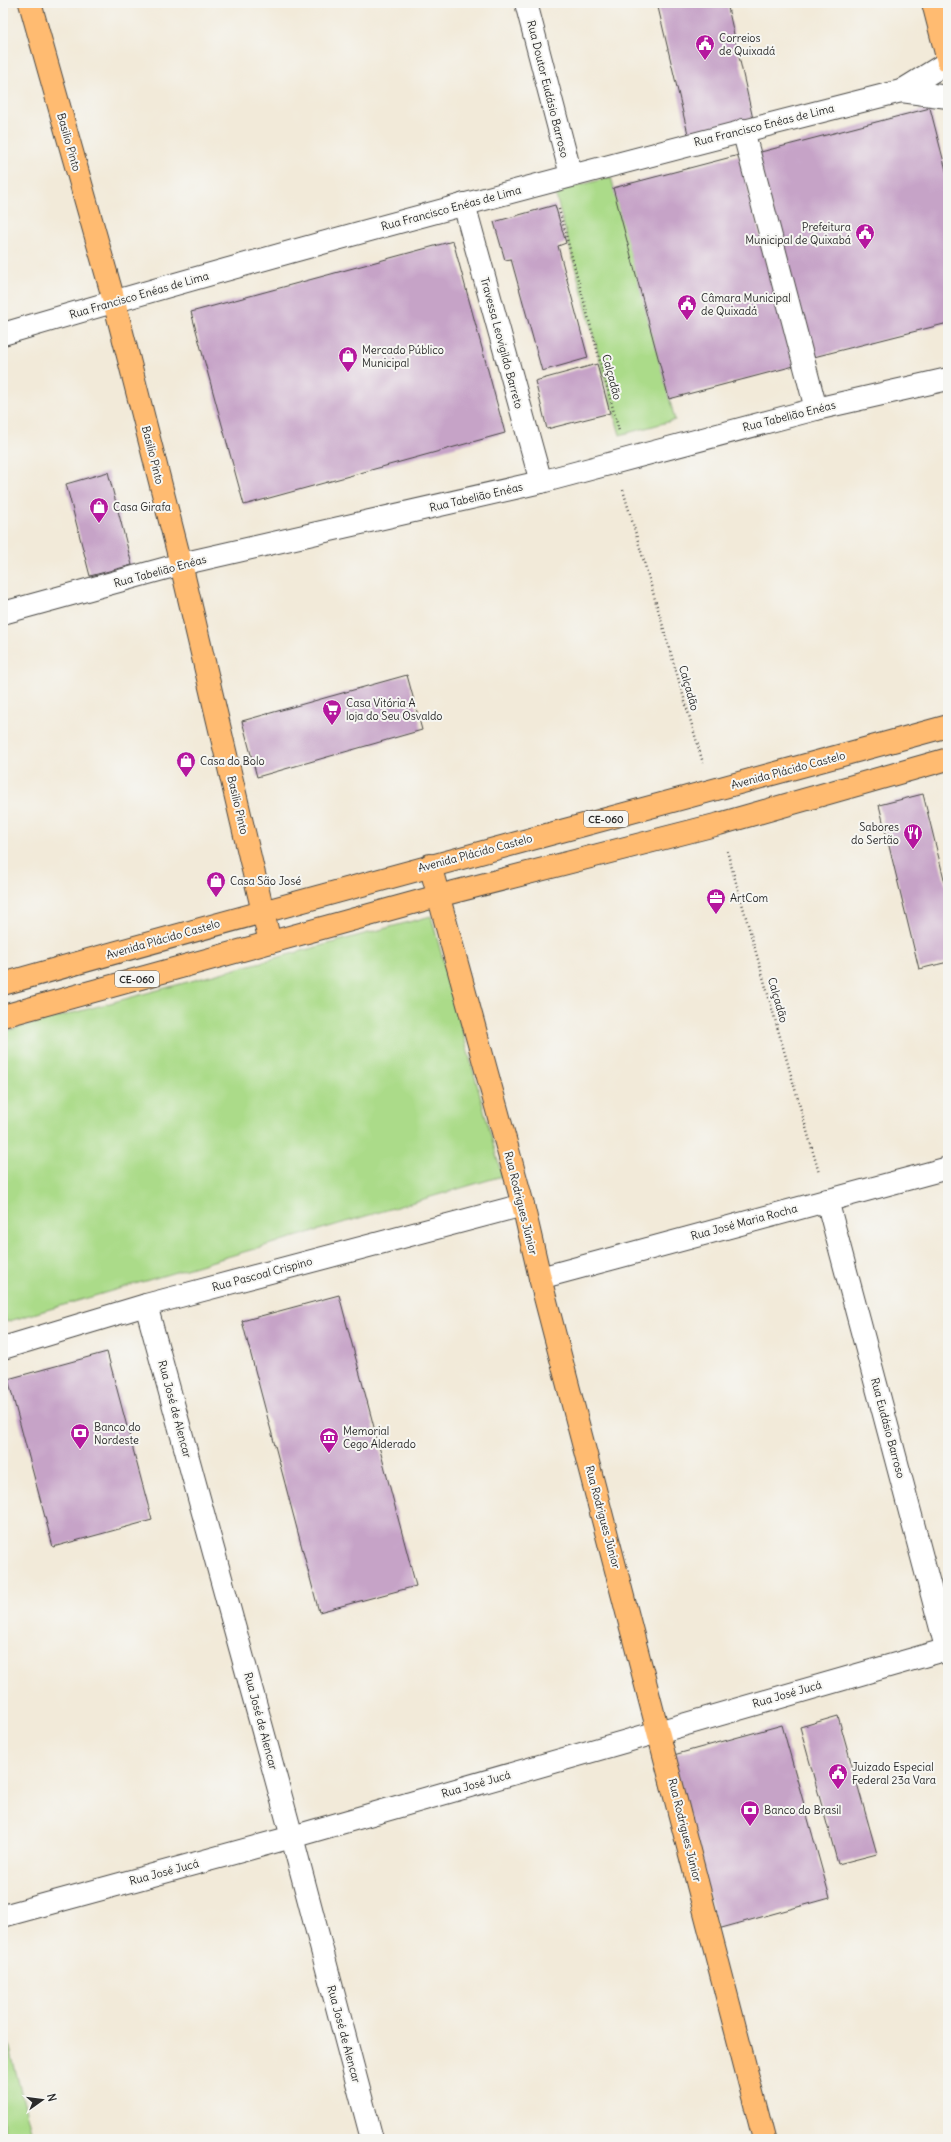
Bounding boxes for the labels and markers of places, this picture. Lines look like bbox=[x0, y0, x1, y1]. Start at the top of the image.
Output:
place label: Correios de Quixadá bbox=[719, 31, 775, 58]
public building icon: Correios de Quixadá bbox=[694, 33, 716, 61]
place label: Prefeitura Municipal de Quixabá bbox=[745, 220, 851, 247]
public building icon: Prefeitura Municipal de Quixabá bbox=[854, 222, 876, 250]
place label: Câmara Municipal de Quixadá bbox=[701, 291, 791, 318]
public building icon: Câmara Municipal de Quixadá bbox=[676, 293, 698, 321]
place label: Mercado Público Municipal bbox=[362, 343, 444, 370]
shop icon: Mercado Público Municipal bbox=[337, 345, 359, 373]
shop icon: Casa Girafa bbox=[88, 496, 110, 524]
place label: Casa Girafa bbox=[113, 500, 171, 514]
place label: Casa Vitória A loja do Seu Osvaldo bbox=[346, 696, 443, 723]
supermarket icon: Casa Vitória A loja do Seu Osvaldo bbox=[321, 698, 343, 726]
shop icon: Casa do Bolo bbox=[175, 750, 197, 778]
place label: Casa do Bolo bbox=[200, 754, 265, 768]
place label: Sabores do Sertão bbox=[851, 820, 899, 847]
restaurant icon: Sabores do Sertão bbox=[902, 822, 924, 850]
shop icon: Casa São José bbox=[205, 870, 227, 898]
place label: Casa São José bbox=[230, 874, 301, 888]
office icon: ArtCom bbox=[705, 887, 727, 915]
place label: ArtCom bbox=[730, 891, 769, 905]
place label: Banco do Nordeste bbox=[94, 1420, 141, 1447]
bank icon: Banco do Nordeste bbox=[69, 1422, 91, 1450]
place label: Memorial Cego Alderado bbox=[343, 1424, 416, 1451]
museum icon: Memorial Cego Alderado bbox=[318, 1426, 340, 1454]
place label: Juizado Especial Federal 23a Vara bbox=[852, 1760, 936, 1787]
public building icon: Juizado Especial Federal 23a Vara bbox=[827, 1762, 849, 1790]
bank icon: Banco do Brasil bbox=[739, 1799, 761, 1827]
place label: Banco do Brasil bbox=[764, 1803, 841, 1817]

